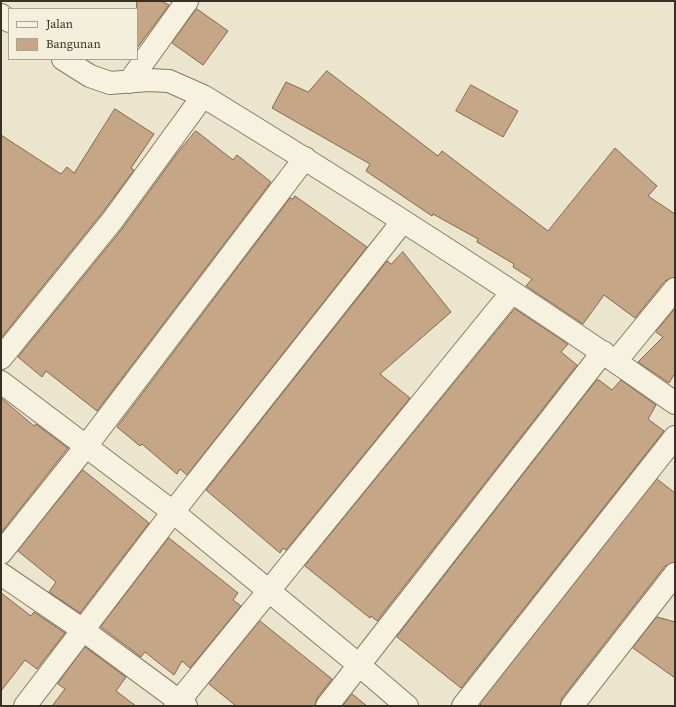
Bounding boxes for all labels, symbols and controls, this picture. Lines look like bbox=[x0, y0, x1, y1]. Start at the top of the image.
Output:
legend bbox=[8, 8, 138, 60]
text: Jalan bbox=[46, 16, 73, 32]
text: Bangunan bbox=[46, 36, 101, 52]

